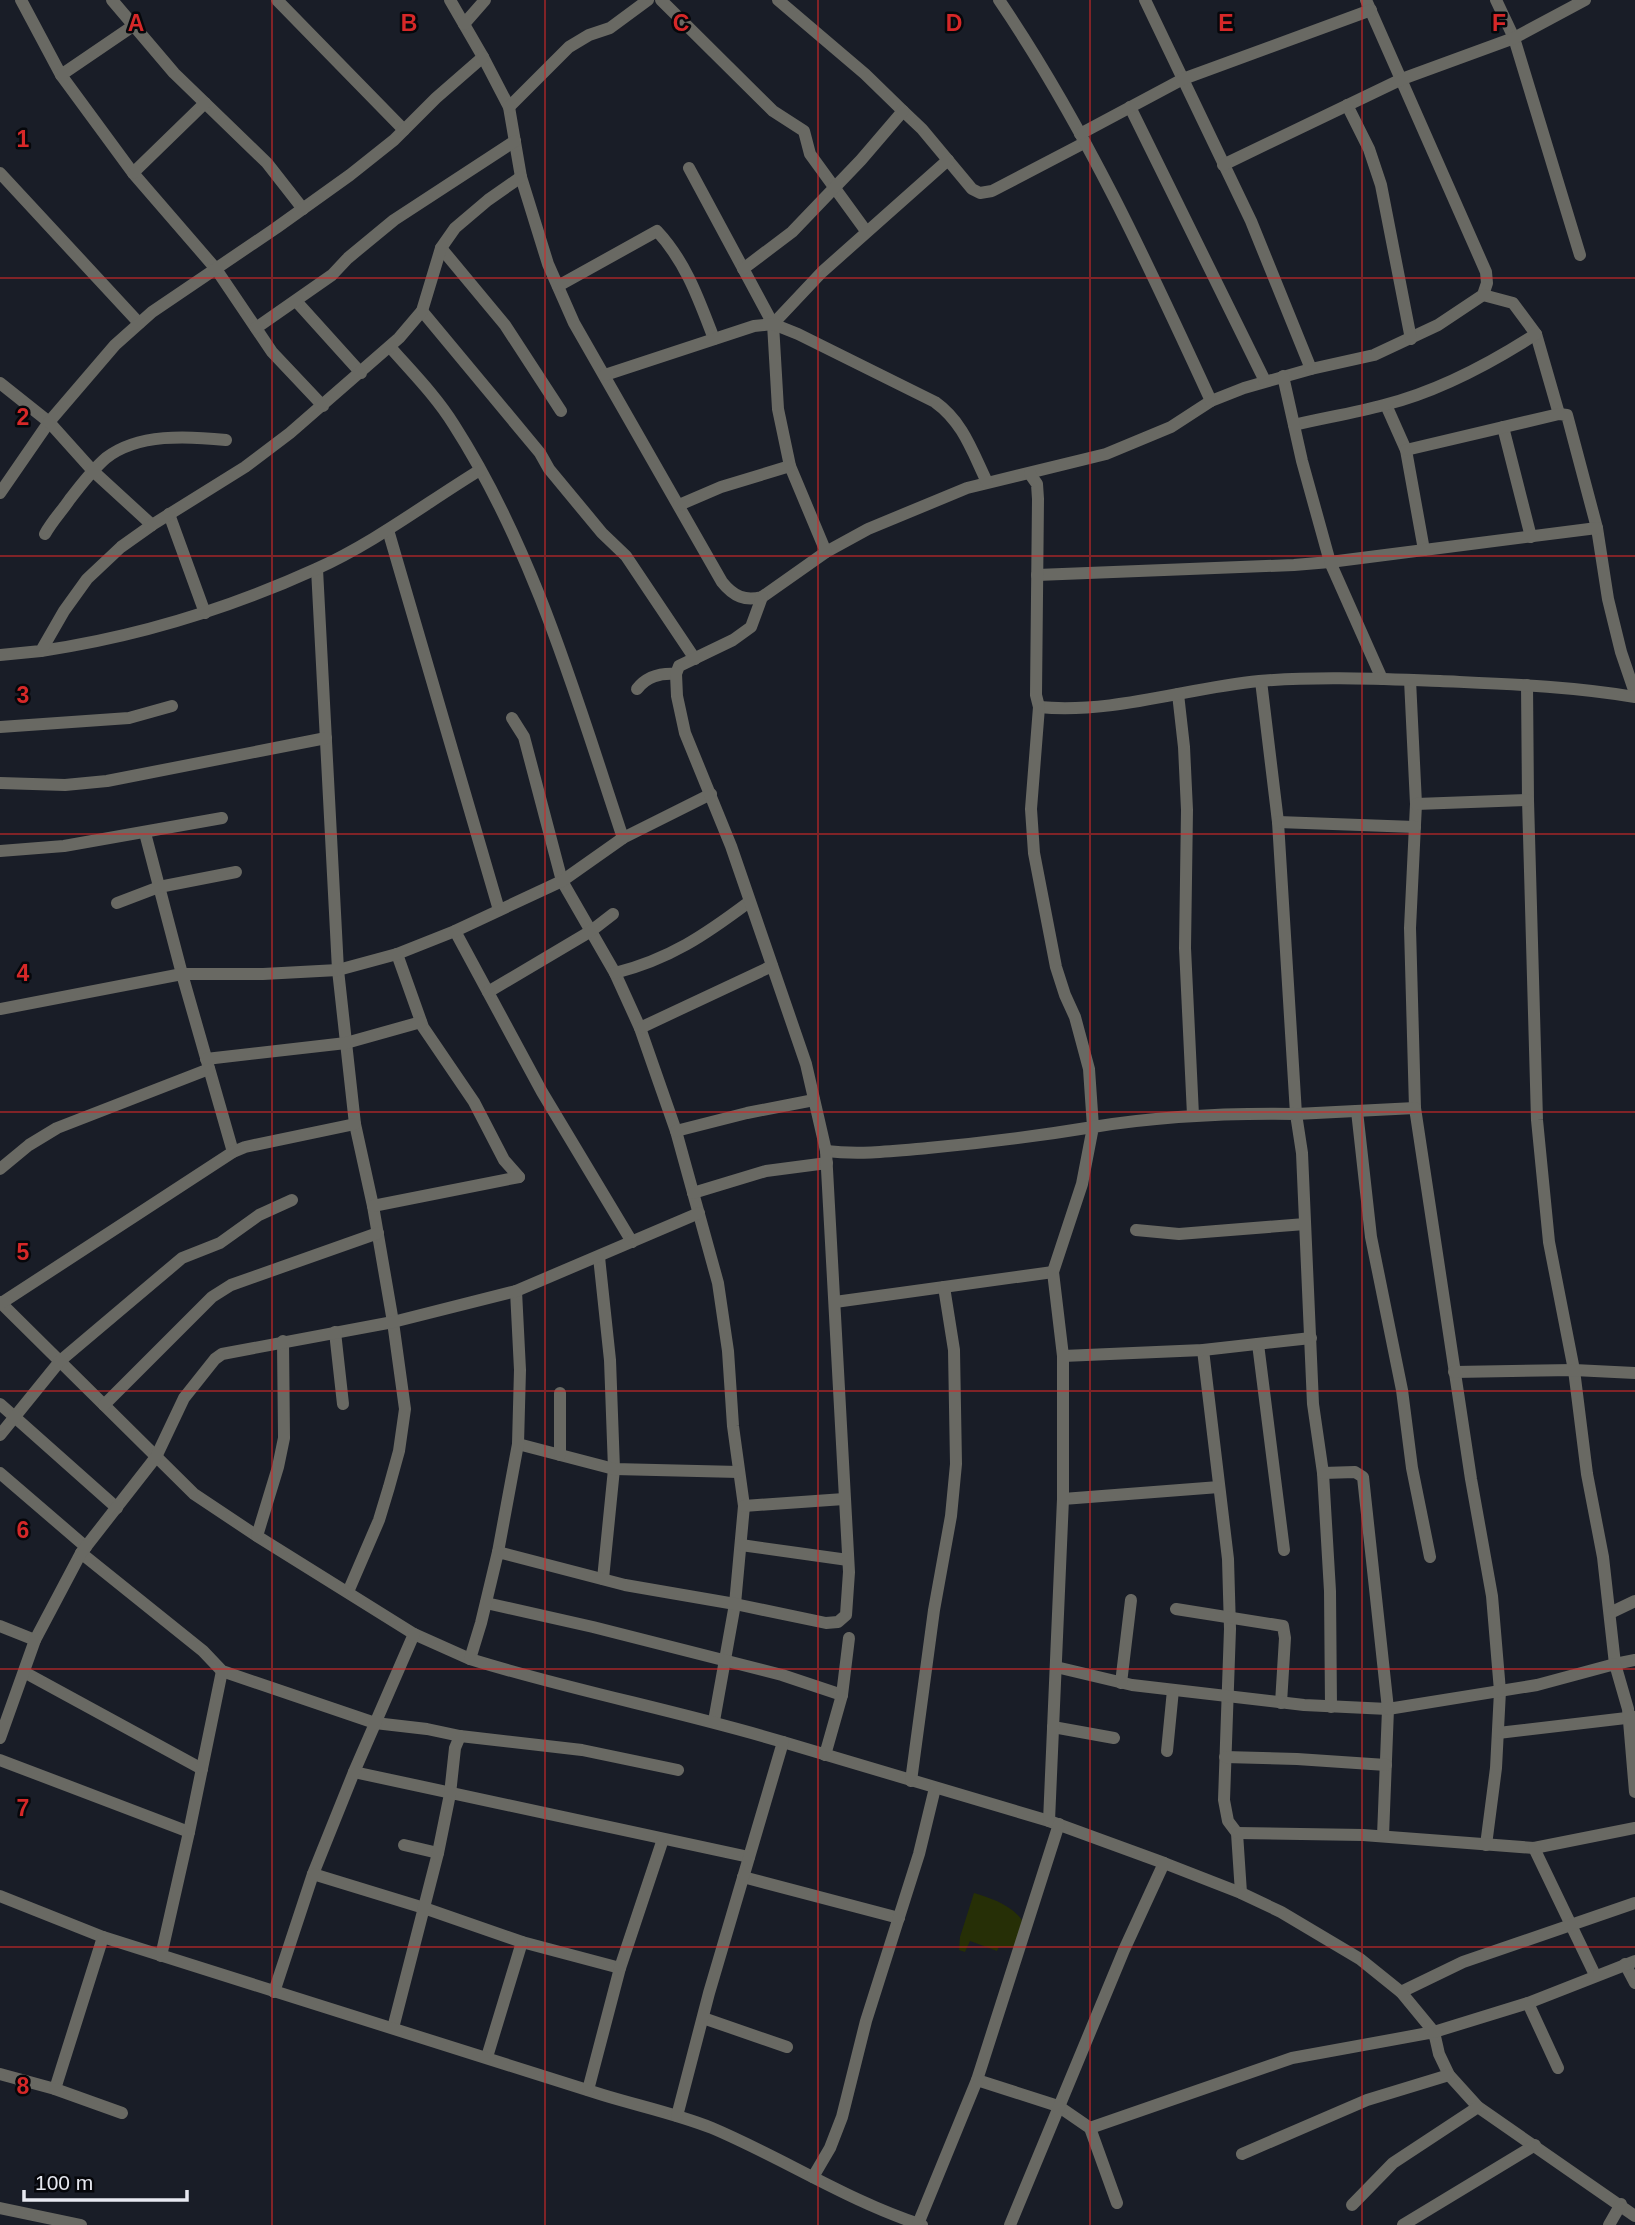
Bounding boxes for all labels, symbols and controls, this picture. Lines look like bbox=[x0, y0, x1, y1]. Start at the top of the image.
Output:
text: A bbox=[128, 10, 144, 36]
text: B bbox=[401, 10, 417, 36]
text: C bbox=[673, 10, 689, 36]
text: D bbox=[946, 10, 962, 36]
text: E bbox=[1218, 10, 1234, 36]
text: F bbox=[1492, 10, 1506, 36]
text: 1 bbox=[17, 126, 30, 152]
text: 2 bbox=[17, 404, 29, 430]
text: 3 bbox=[17, 682, 29, 708]
text: 4 bbox=[17, 960, 30, 986]
text: 5 bbox=[17, 1239, 30, 1265]
text: 6 bbox=[17, 1517, 29, 1543]
text: 7 bbox=[17, 1795, 29, 1821]
text: 8 bbox=[17, 2073, 30, 2099]
scale bar bbox=[24, 2158, 187, 2202]
text: 100 m bbox=[35, 2171, 93, 2194]

